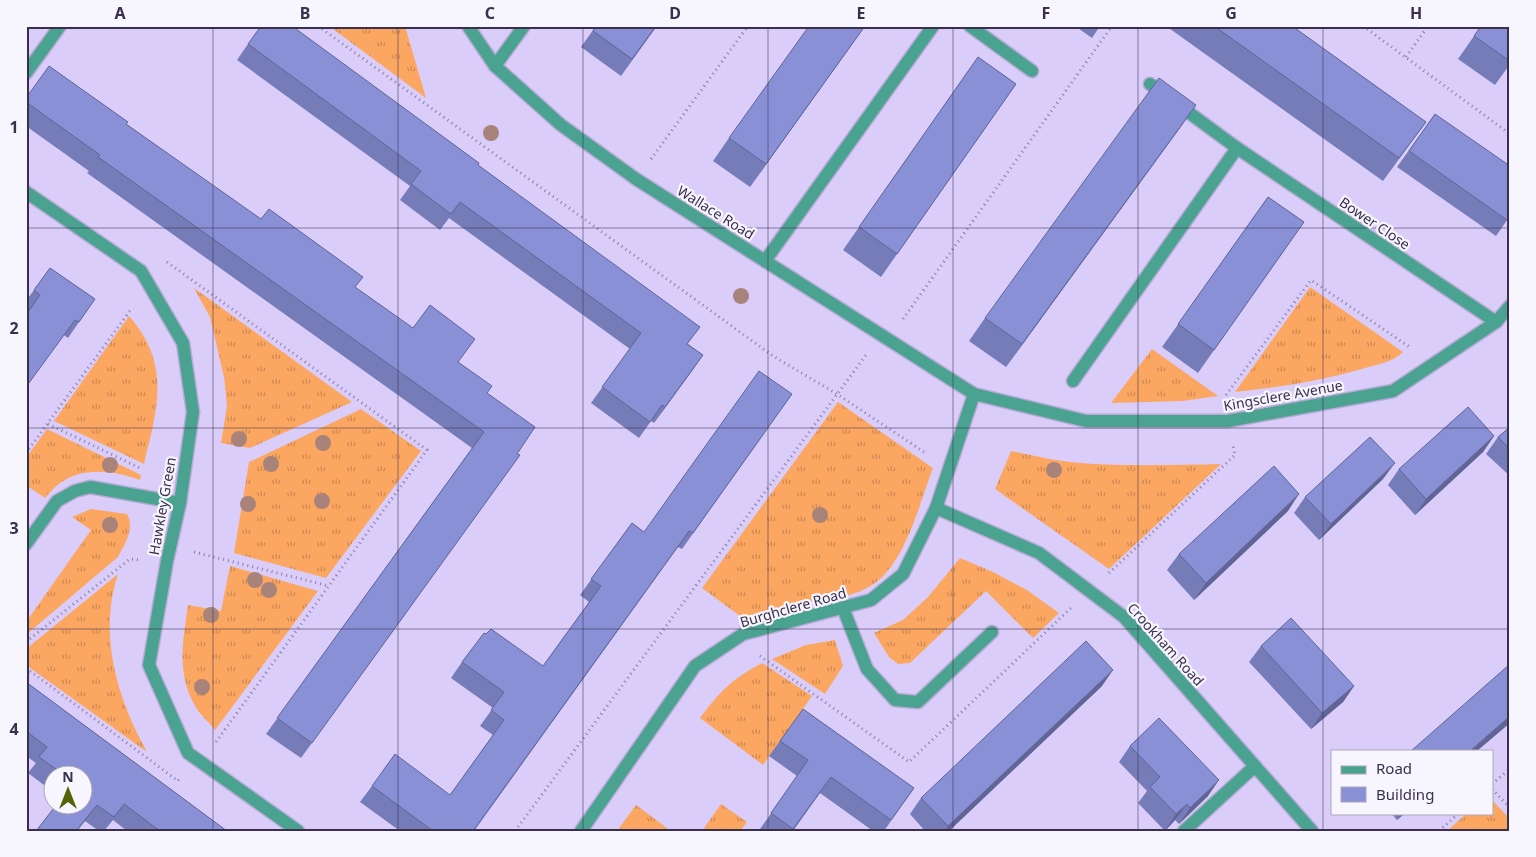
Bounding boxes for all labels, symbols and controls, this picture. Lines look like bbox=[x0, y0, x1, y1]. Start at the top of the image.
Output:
text: A bbox=[114, 2, 126, 24]
text: B bbox=[300, 2, 310, 24]
text: C bbox=[485, 2, 495, 24]
text: D bbox=[669, 2, 681, 24]
text: E bbox=[857, 2, 866, 24]
text: F bbox=[1042, 2, 1050, 24]
text: G bbox=[1225, 2, 1237, 24]
text: H bbox=[1410, 2, 1422, 24]
text: 1 bbox=[9, 116, 19, 138]
street label: Wallace Road bbox=[674, 181, 758, 243]
street label: Bower Close bbox=[1336, 192, 1414, 254]
text: 2 bbox=[9, 317, 19, 339]
street label: Kingsclere Avenue bbox=[1222, 375, 1344, 415]
street label: Hawkley Green bbox=[144, 456, 180, 556]
text: 3 bbox=[9, 517, 19, 539]
street label: Burghclere Road bbox=[738, 583, 848, 631]
street label: Crookham Road bbox=[1124, 598, 1208, 690]
text: 4 bbox=[9, 718, 19, 740]
legend bbox=[1331, 750, 1494, 814]
text: Road bbox=[1376, 758, 1412, 778]
north arrow bbox=[42, 764, 92, 814]
text: N bbox=[62, 767, 74, 786]
text: Building bbox=[1376, 784, 1434, 804]

